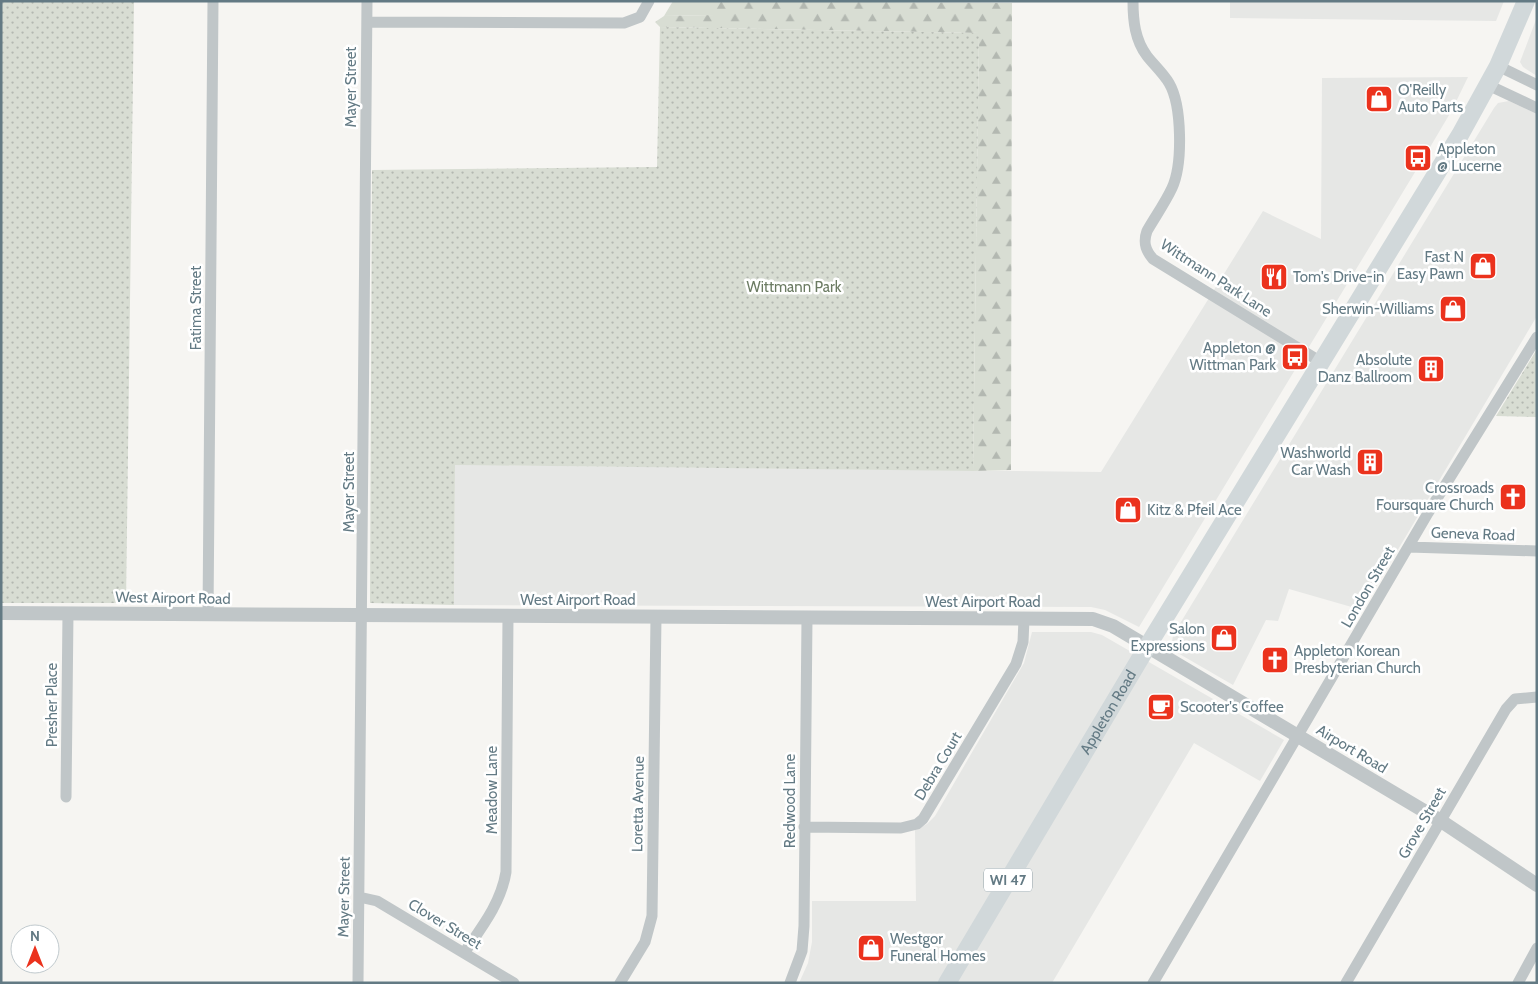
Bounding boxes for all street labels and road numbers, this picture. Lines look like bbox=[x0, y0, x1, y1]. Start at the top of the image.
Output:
street label: Mayer Street bbox=[342, 47, 360, 127]
street label: Wittmann Park Lane bbox=[1157, 235, 1275, 321]
street label: Fatima Street bbox=[187, 266, 205, 350]
street label: Mayer Street bbox=[340, 452, 358, 532]
street label: Geneva Road bbox=[1431, 524, 1515, 544]
street label: London Street bbox=[1337, 543, 1399, 631]
street label: West Airport Road bbox=[115, 588, 231, 608]
street label: West Airport Road bbox=[520, 591, 636, 609]
street label: West Airport Road bbox=[925, 593, 1041, 611]
street label: Presher Place bbox=[43, 662, 61, 747]
street label: Appleton Road bbox=[1076, 667, 1140, 758]
street label: Airport Road bbox=[1313, 721, 1391, 777]
street label: Debra Court bbox=[910, 728, 966, 804]
street label: Meadow Lane bbox=[483, 745, 501, 834]
street label: Redwood Lane bbox=[781, 753, 799, 848]
street label: Loretta Avenue bbox=[628, 755, 648, 852]
street label: Grove Street bbox=[1394, 784, 1450, 862]
street label: Mayer Street bbox=[334, 856, 354, 938]
road number: WI 47 bbox=[984, 868, 1032, 892]
street label: Clover Street bbox=[405, 895, 485, 953]

